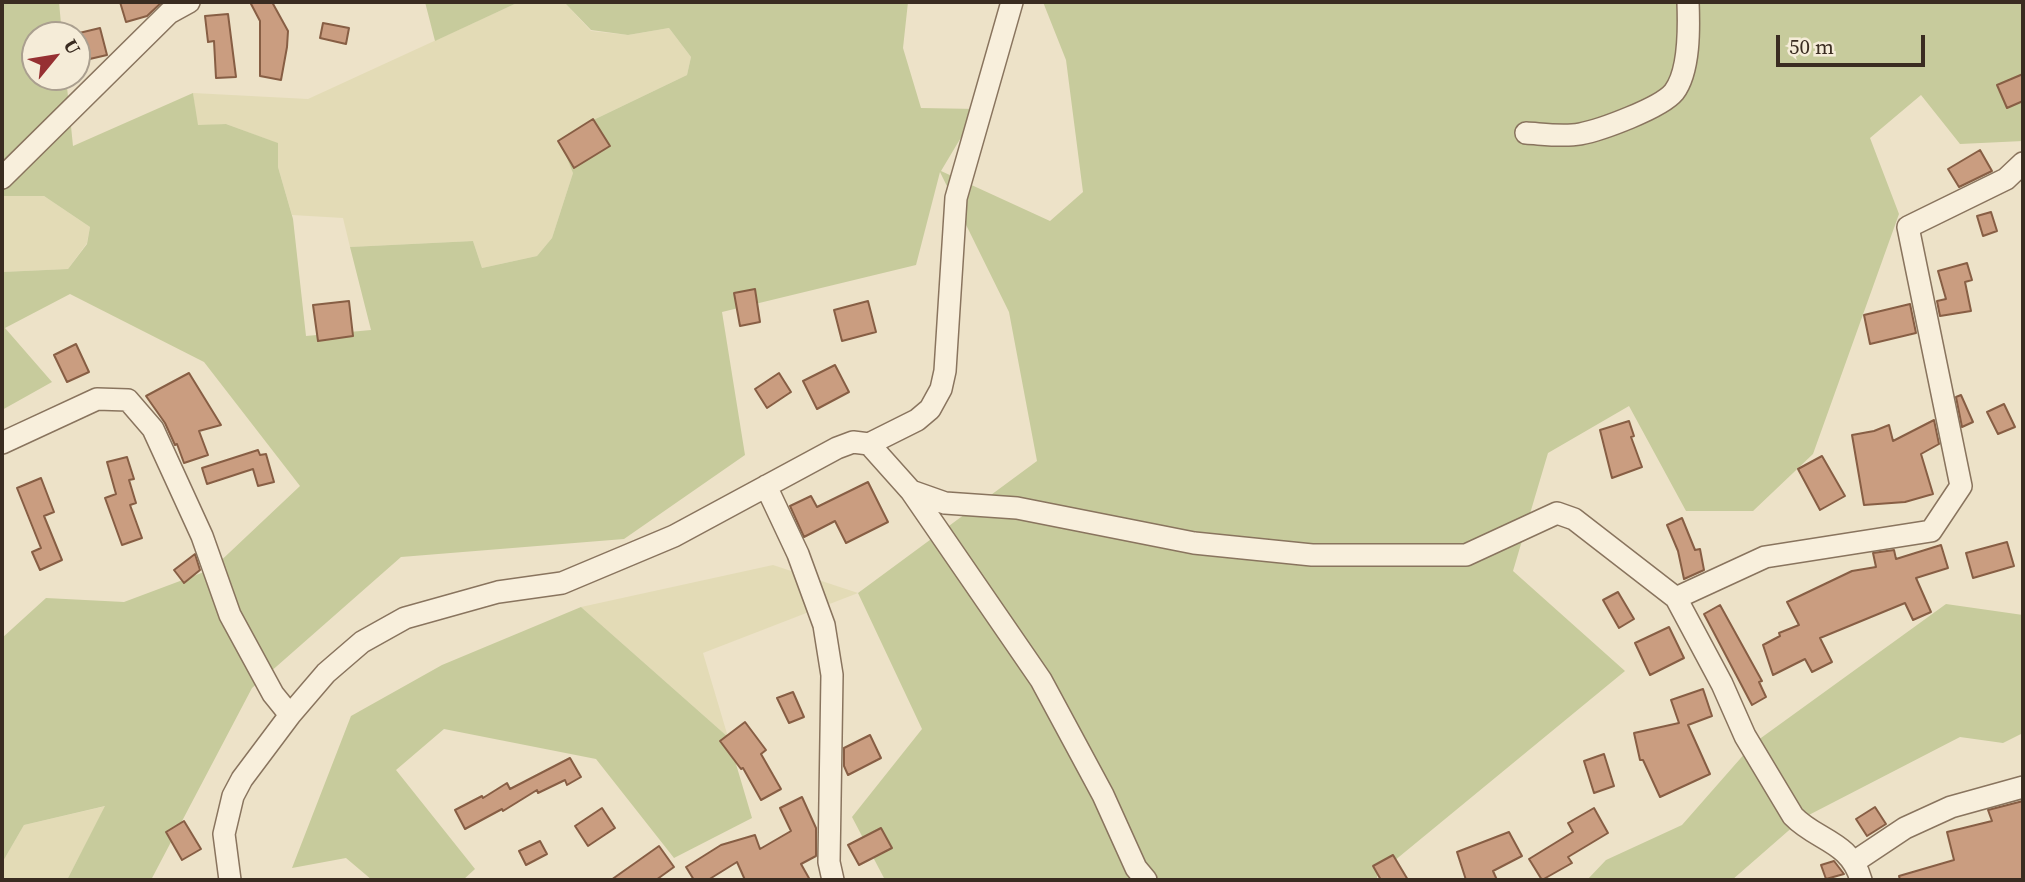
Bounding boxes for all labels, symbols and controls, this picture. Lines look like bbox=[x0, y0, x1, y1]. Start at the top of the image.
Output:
north arrow bbox=[21, 21, 91, 91]
scale bar bbox=[1780, 21, 1929, 65]
text: 50 m bbox=[1789, 32, 1834, 61]
text: U bbox=[58, 34, 87, 59]

